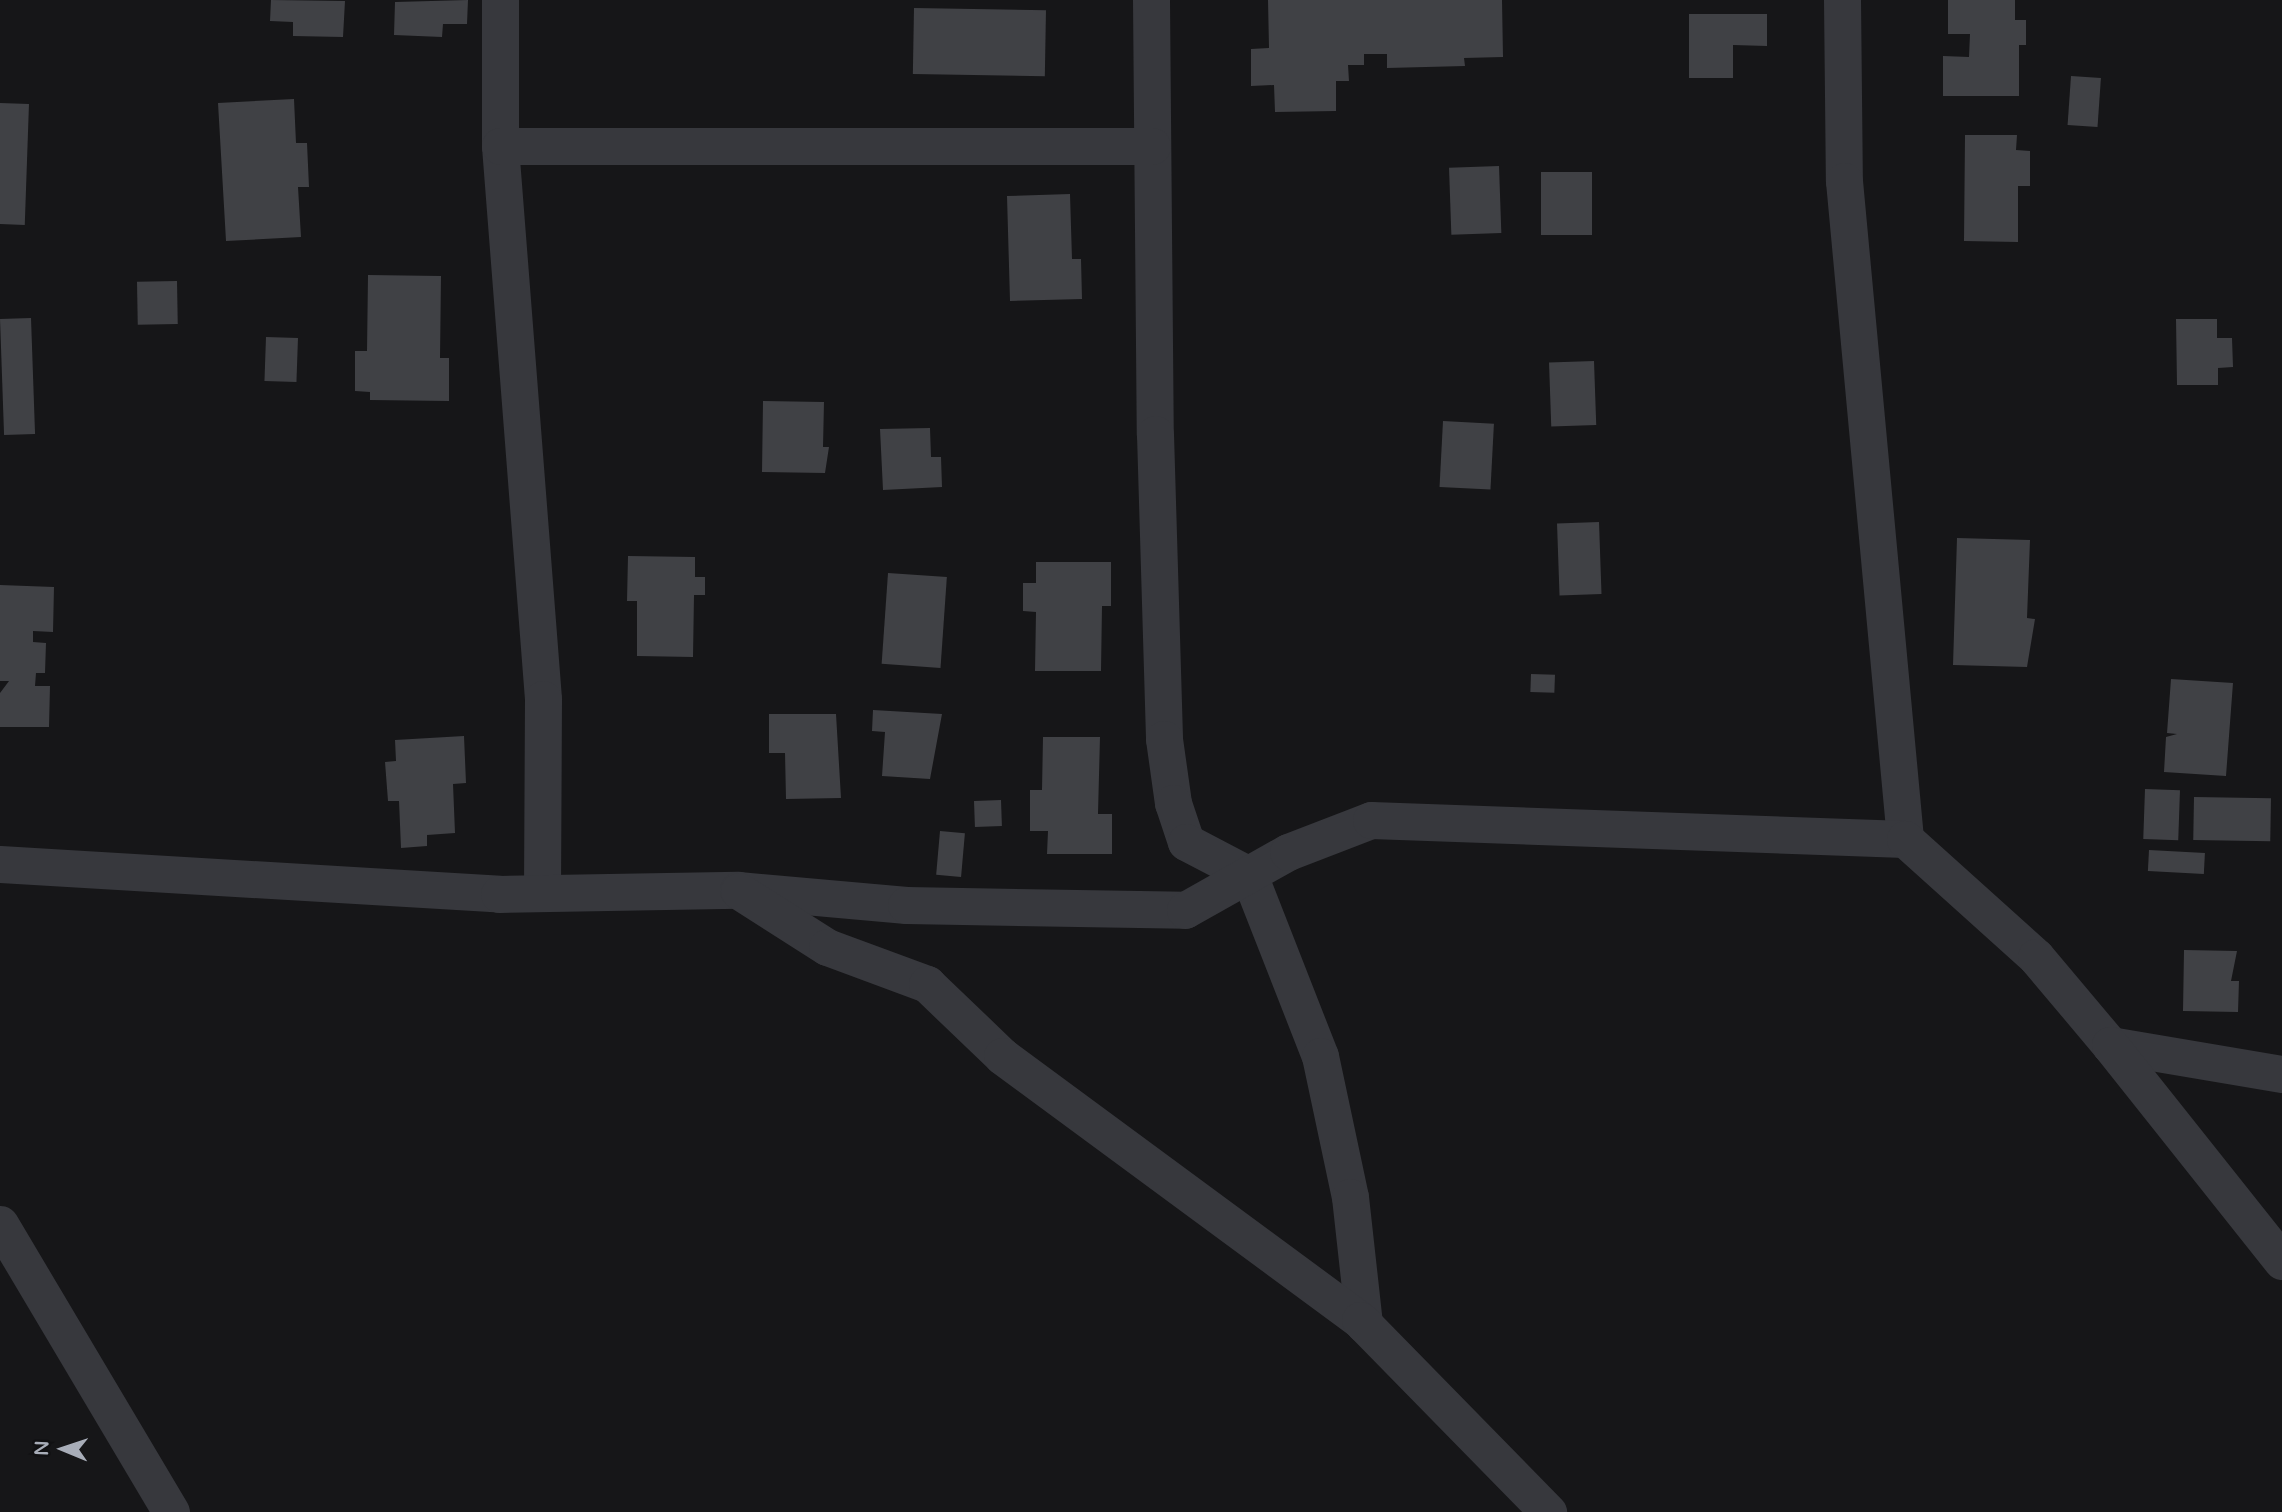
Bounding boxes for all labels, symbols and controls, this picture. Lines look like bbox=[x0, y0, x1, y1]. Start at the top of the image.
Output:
north arrow bbox=[28, 1414, 98, 1484]
text: N bbox=[31, 1440, 53, 1456]

